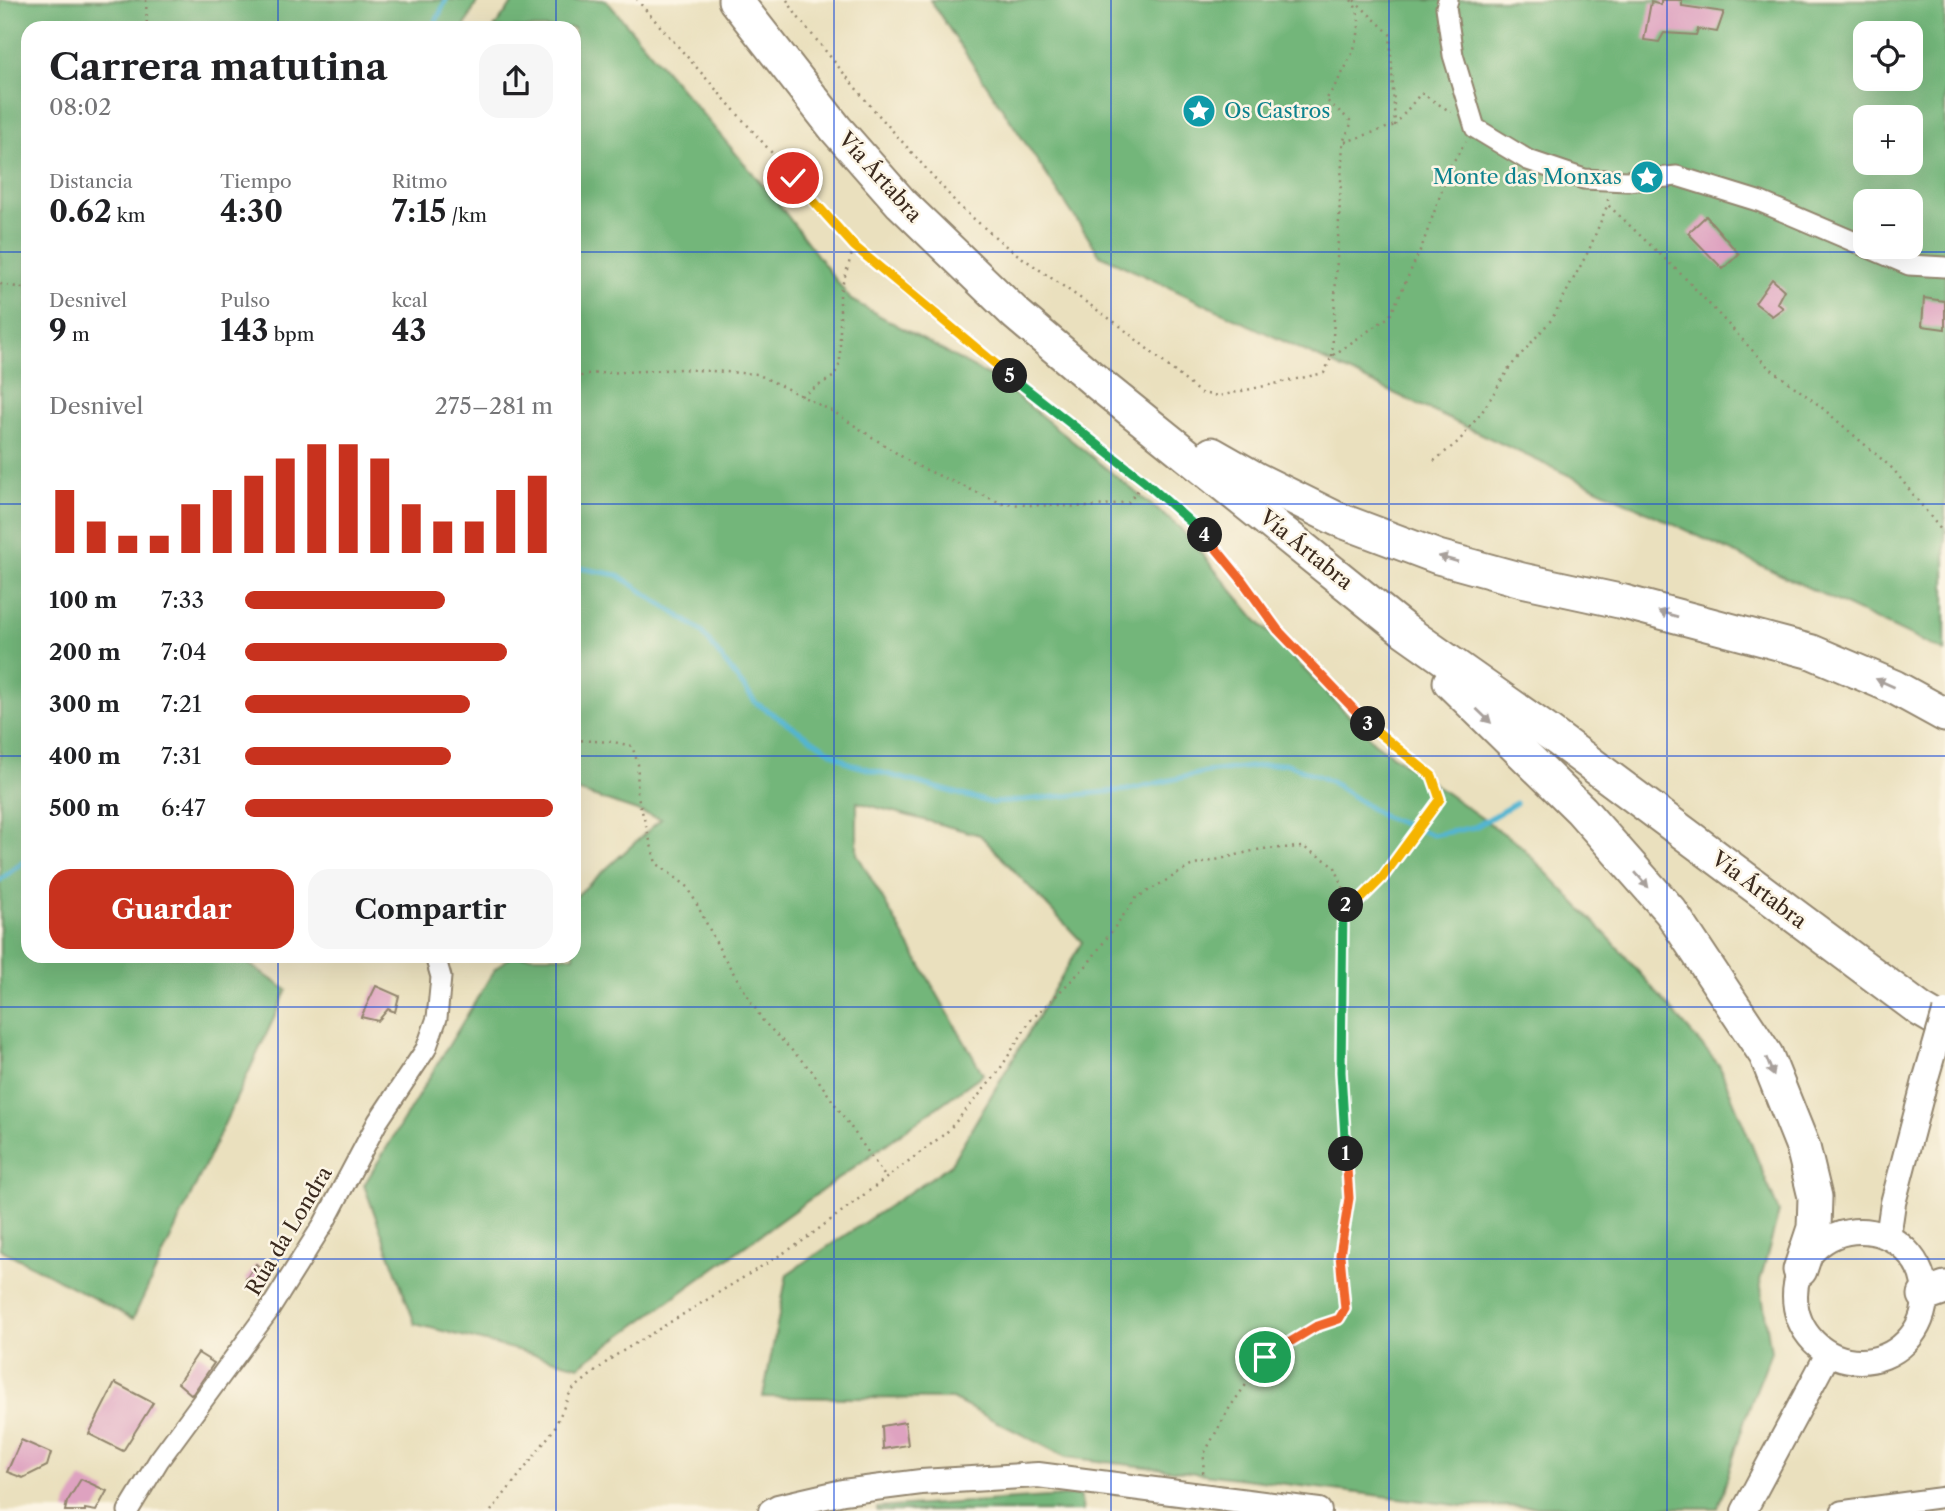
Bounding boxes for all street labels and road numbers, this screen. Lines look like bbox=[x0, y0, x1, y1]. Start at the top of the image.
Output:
street label: Vía Ártabra bbox=[833, 126, 928, 227]
street label: Vía Ártabra bbox=[1254, 504, 1359, 595]
street label: Vía Ártabra bbox=[1706, 845, 1812, 934]
street label: Rúa da Londra bbox=[240, 1161, 337, 1300]

